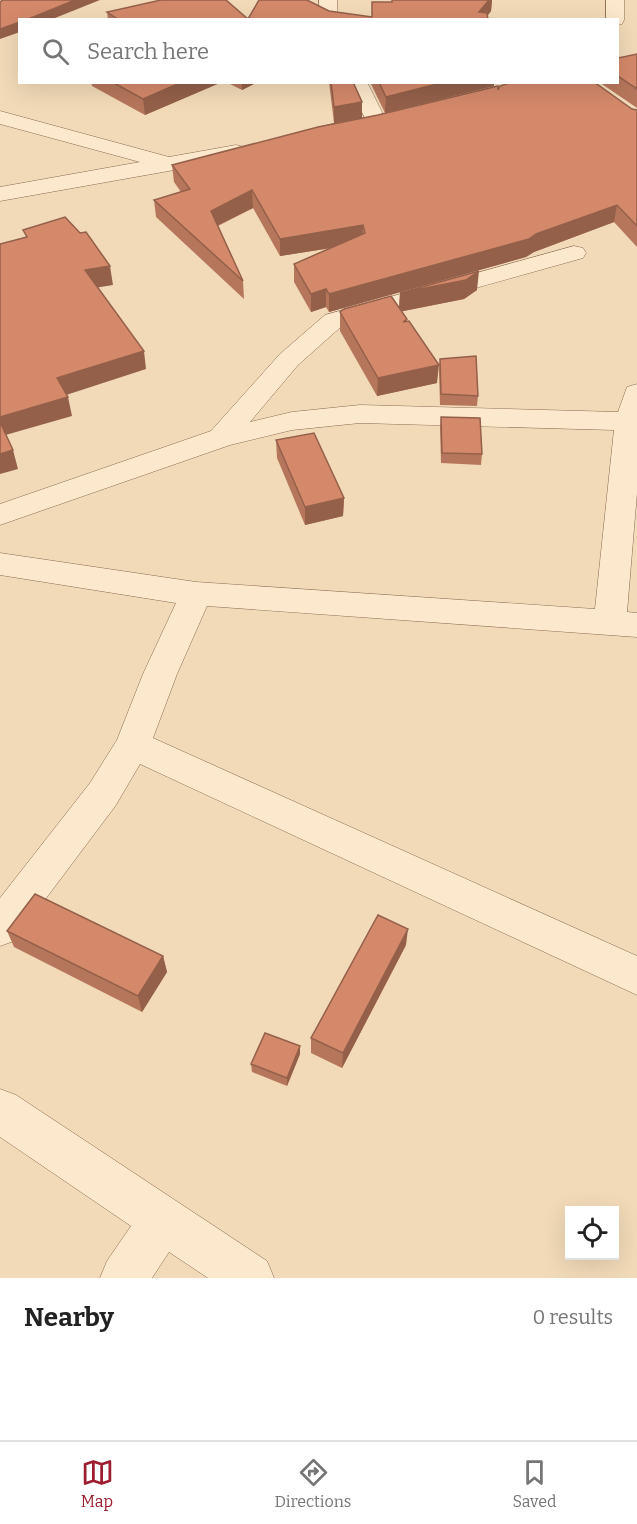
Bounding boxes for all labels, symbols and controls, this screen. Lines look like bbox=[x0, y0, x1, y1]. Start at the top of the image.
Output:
search box bbox=[18, 18, 619, 84]
icon: search bbox=[39, 35, 72, 68]
text: Search here bbox=[87, 38, 209, 65]
map controls bbox=[565, 1206, 619, 1260]
button: locate bbox=[565, 1206, 619, 1260]
text: Nearby bbox=[24, 1302, 114, 1333]
text: 0 results bbox=[533, 1305, 613, 1329]
tab: Map bbox=[81, 1456, 114, 1511]
tab: Directions bbox=[275, 1456, 352, 1511]
tab: Saved bbox=[513, 1456, 556, 1511]

